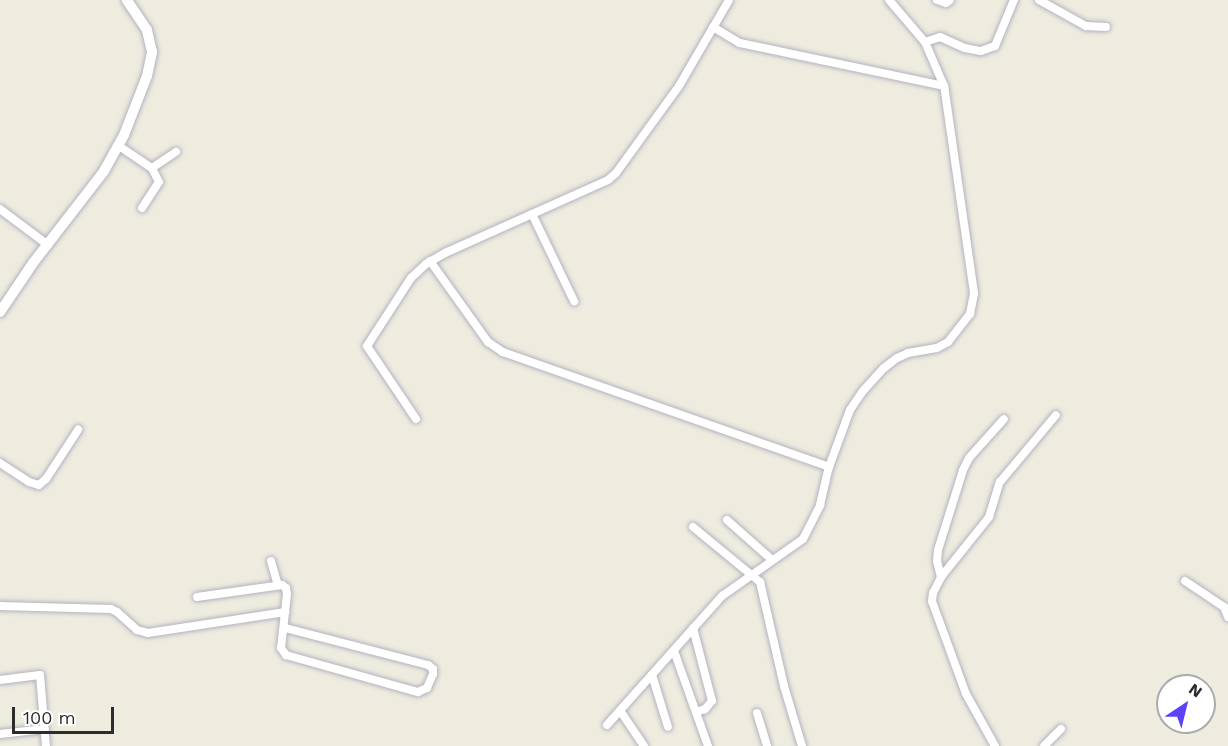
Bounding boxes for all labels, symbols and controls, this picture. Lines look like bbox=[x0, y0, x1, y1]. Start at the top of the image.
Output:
north arrow bbox=[1156, 674, 1216, 734]
text: N bbox=[1185, 679, 1206, 702]
scale bar bbox=[15, 695, 117, 733]
text: 100 m bbox=[23, 707, 76, 728]

